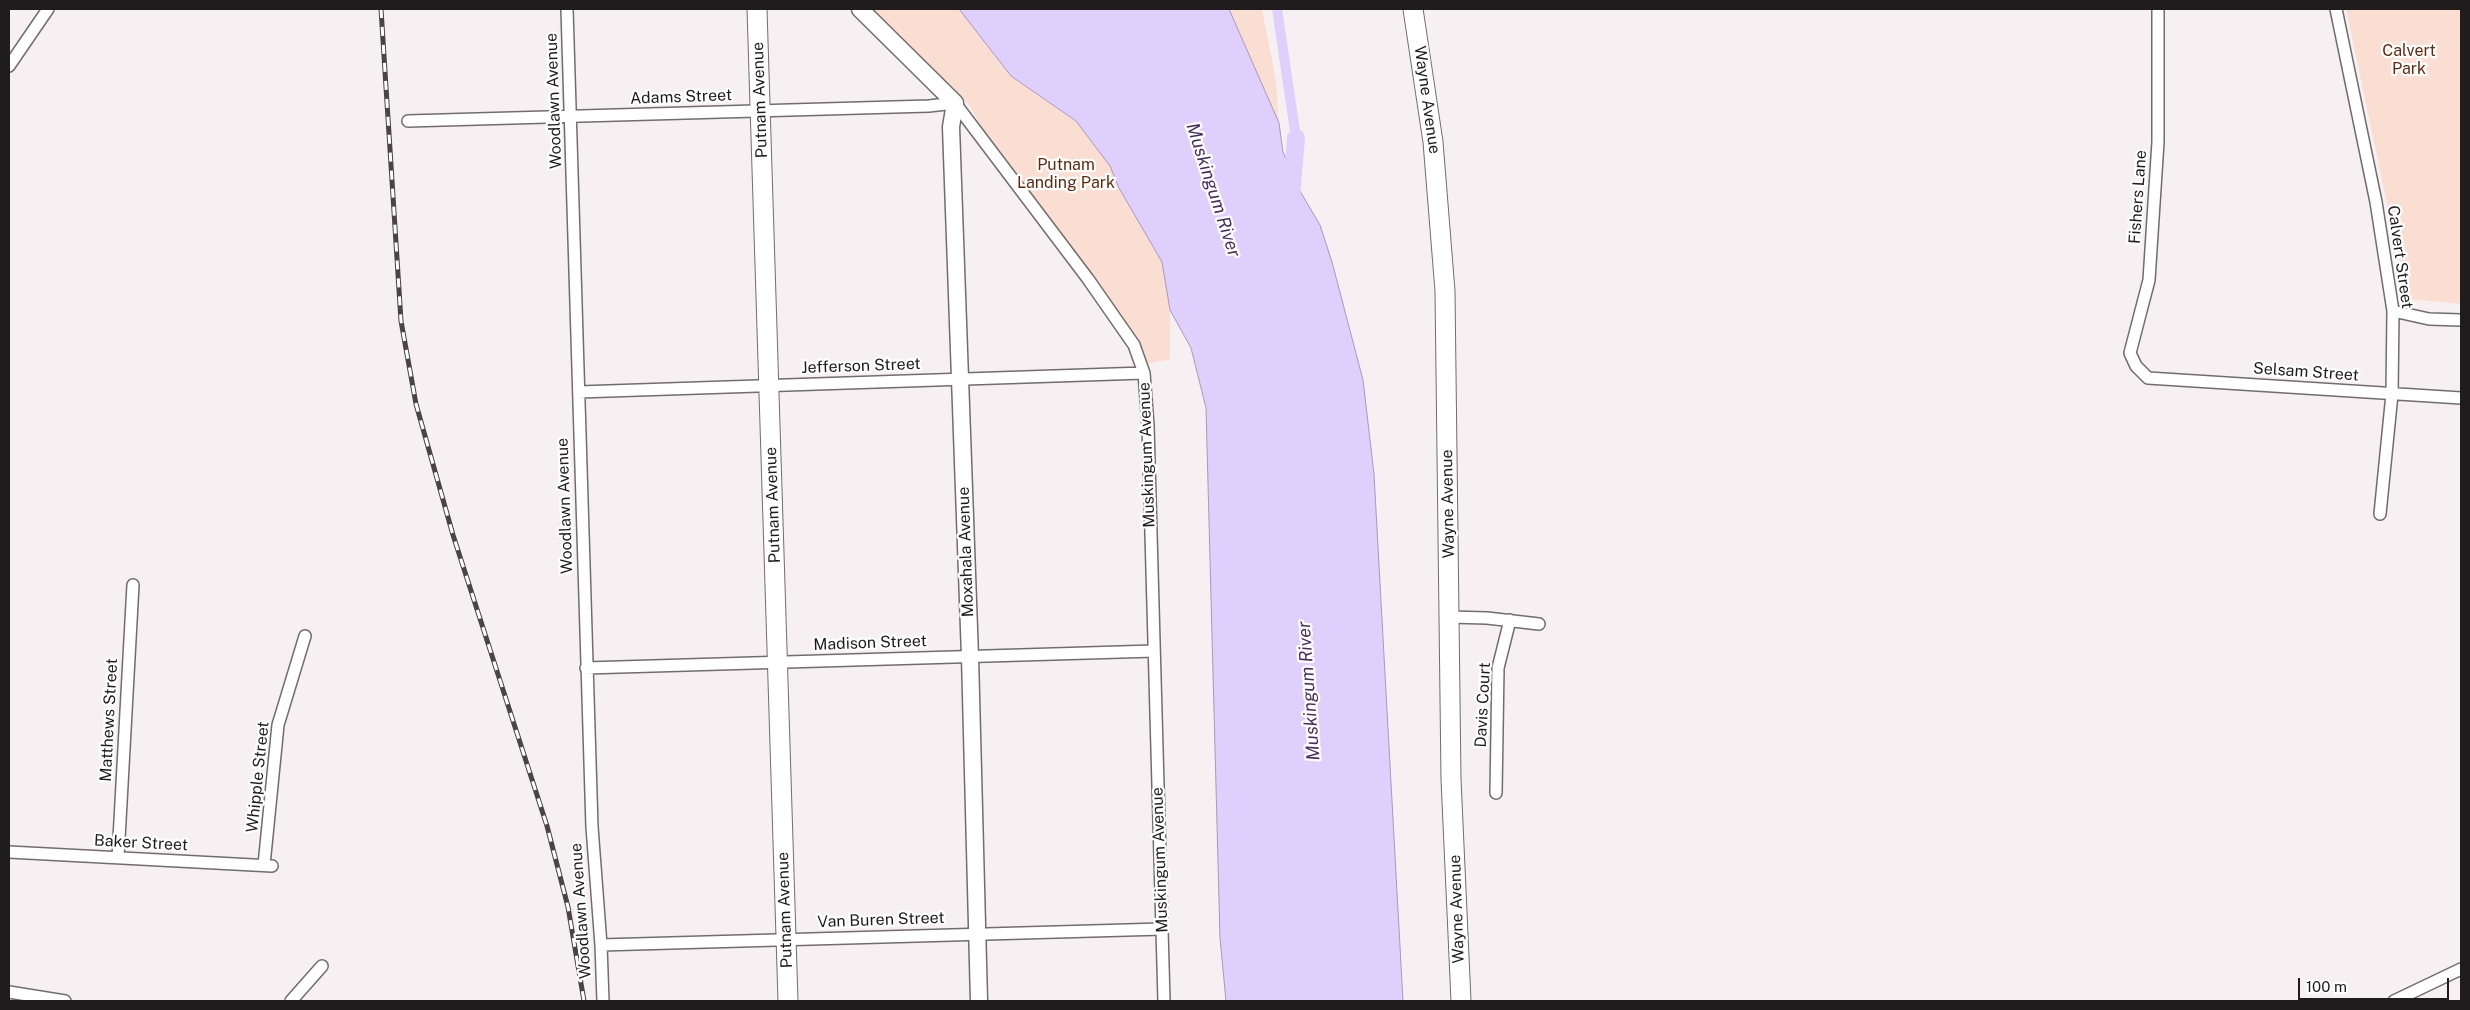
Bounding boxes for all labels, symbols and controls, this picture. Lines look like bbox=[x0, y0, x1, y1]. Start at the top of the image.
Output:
street label: Woodlawn Avenue bbox=[542, 33, 566, 169]
park label: Calvert Park bbox=[2382, 41, 2436, 79]
street label: Putnam Avenue bbox=[748, 42, 772, 158]
street label: Wayne Avenue bbox=[1410, 45, 1444, 155]
street label: Adams Street bbox=[630, 86, 732, 108]
water label: Muskingum River bbox=[1181, 120, 1245, 260]
street label: Fishers Lane bbox=[2125, 149, 2151, 245]
park label: Putnam Landing Park bbox=[1017, 155, 1115, 193]
street label: Calvert Street bbox=[2383, 204, 2417, 310]
street label: Jefferson Street bbox=[801, 354, 921, 378]
street label: Selsam Street bbox=[2253, 359, 2359, 385]
street label: Muskingum Avenue bbox=[1135, 382, 1159, 528]
street label: Woodlawn Avenue bbox=[553, 438, 577, 574]
street label: Putnam Avenue bbox=[761, 447, 785, 563]
street label: Wayne Avenue bbox=[1437, 449, 1459, 559]
street label: Moxahala Avenue bbox=[954, 486, 978, 618]
water label: Muskingum River bbox=[1293, 621, 1325, 761]
street label: Madison Street bbox=[813, 631, 927, 655]
street label: Matthews Street bbox=[96, 658, 122, 782]
street label: Davis Court bbox=[1471, 662, 1495, 748]
street label: Whipple Street bbox=[243, 720, 273, 834]
street label: Muskingum Avenue bbox=[1148, 787, 1172, 933]
street label: Baker Street bbox=[93, 831, 189, 855]
street label: Woodlawn Avenue bbox=[567, 842, 595, 980]
street label: Putnam Avenue bbox=[773, 852, 797, 968]
street label: Wayne Avenue bbox=[1446, 854, 1468, 964]
street label: Van Buren Street bbox=[817, 908, 945, 932]
scale bar bbox=[2300, 968, 2451, 1000]
text: 100 m bbox=[2306, 978, 2347, 995]

